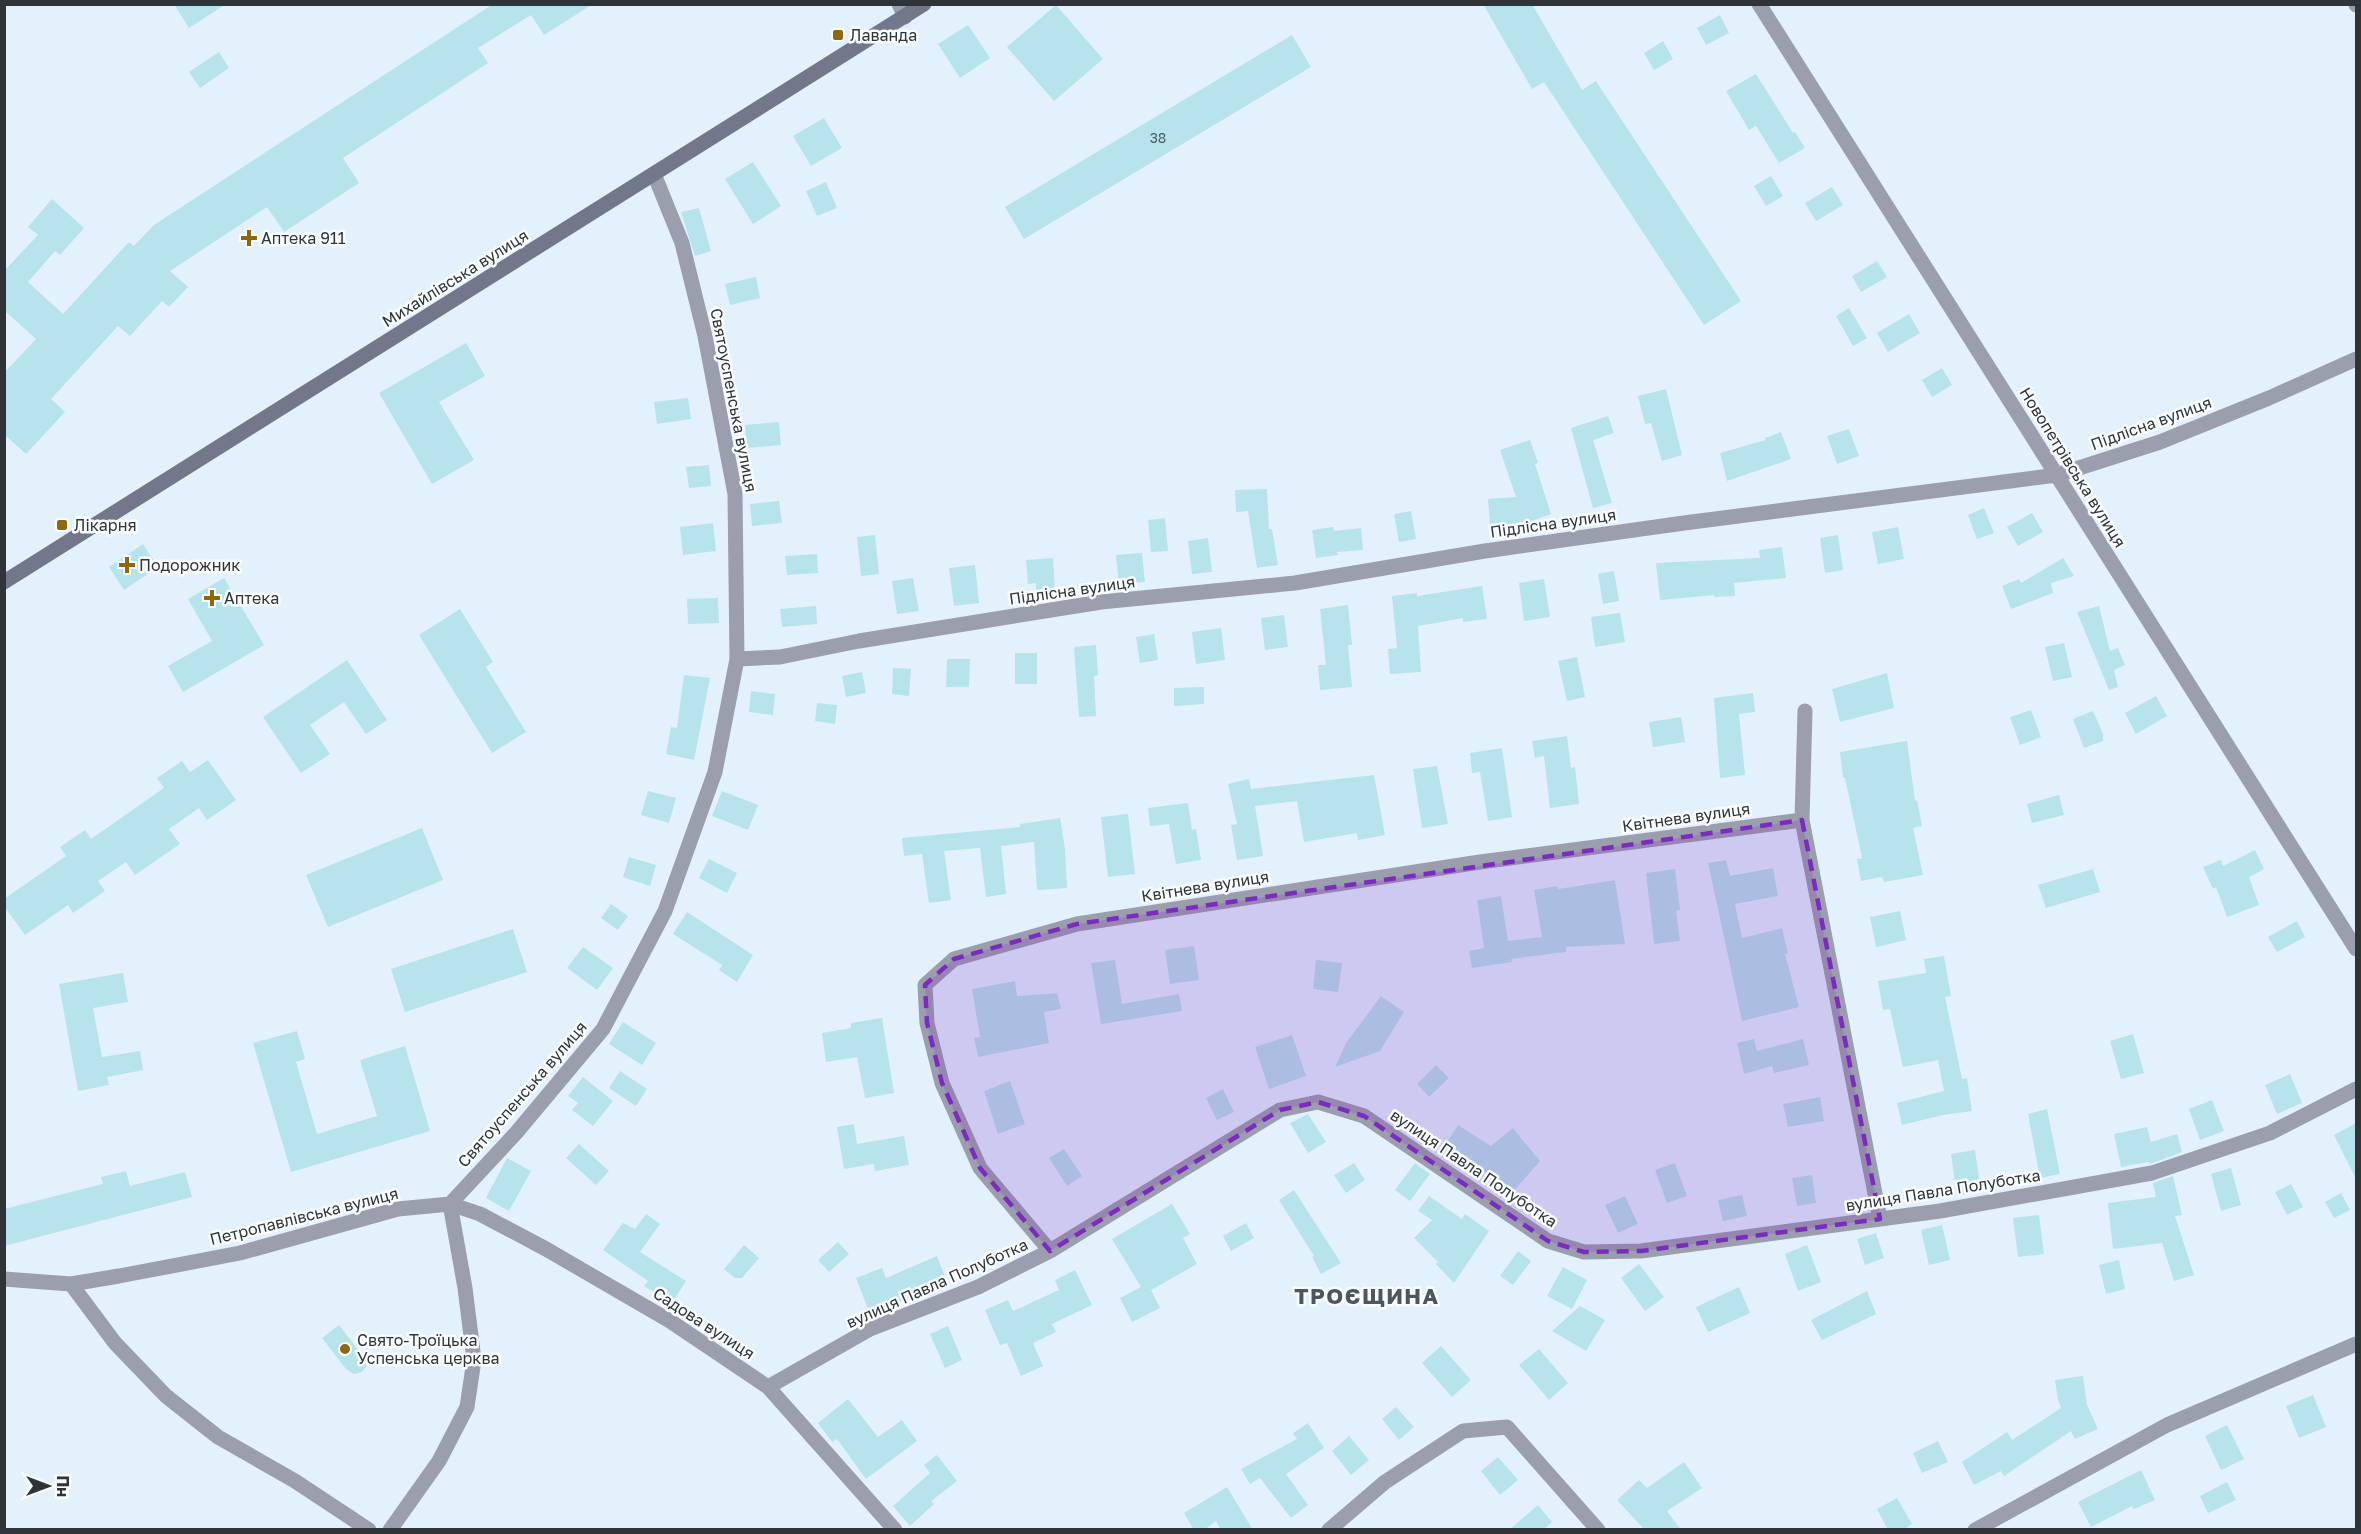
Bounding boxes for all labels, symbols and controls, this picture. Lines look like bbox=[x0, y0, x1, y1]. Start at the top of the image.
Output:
place label: Лаванда bbox=[850, 25, 917, 45]
marker: Лаванда bbox=[831, 28, 845, 42]
house number: 38 bbox=[1150, 129, 1166, 146]
street label: Михайлівська вулиця bbox=[378, 225, 532, 331]
place label: Аптека 911 bbox=[261, 228, 346, 248]
marker: Аптека 911 bbox=[242, 231, 256, 245]
street label: Святоуспенська вулиця bbox=[706, 306, 762, 494]
street label: Новопетрівська вулиця bbox=[2015, 383, 2131, 551]
street label: Підлісна вулиця bbox=[2088, 392, 2214, 454]
street label: Підлісна вулиця bbox=[1489, 504, 1617, 542]
place label: Лікарня bbox=[74, 515, 137, 535]
marker: Лікарня bbox=[55, 518, 69, 532]
place label: Подорожник bbox=[139, 555, 240, 575]
marker: Подорожник bbox=[120, 558, 134, 572]
street label: Підлісна вулиця bbox=[1008, 571, 1136, 609]
place label: Аптека bbox=[224, 588, 279, 608]
marker: Аптека bbox=[205, 591, 219, 605]
street label: Квітнева вулиця bbox=[1621, 798, 1751, 836]
street label: Квітнева вулиця bbox=[1140, 866, 1270, 906]
street label: Святоуспенська вулиця bbox=[453, 1017, 591, 1171]
street label: вулиця Павла Полуботка bbox=[1387, 1105, 1561, 1231]
street label: вулиця Павла Полуботка bbox=[1844, 1165, 2042, 1215]
street label: Петропавлівська вулиця bbox=[208, 1183, 400, 1249]
street label: вулиця Павла Полуботка bbox=[843, 1234, 1031, 1332]
district label: ТРОЄЩИНА bbox=[1294, 1282, 1440, 1309]
street label: Садова вулиця bbox=[650, 1283, 758, 1363]
place label: Свято-Троїцька Успенська церква bbox=[357, 1330, 500, 1368]
marker: Свято-Троїцька Успенська церква bbox=[338, 1342, 352, 1356]
north arrow bbox=[18, 1456, 78, 1516]
text: Пн bbox=[53, 1475, 73, 1497]

